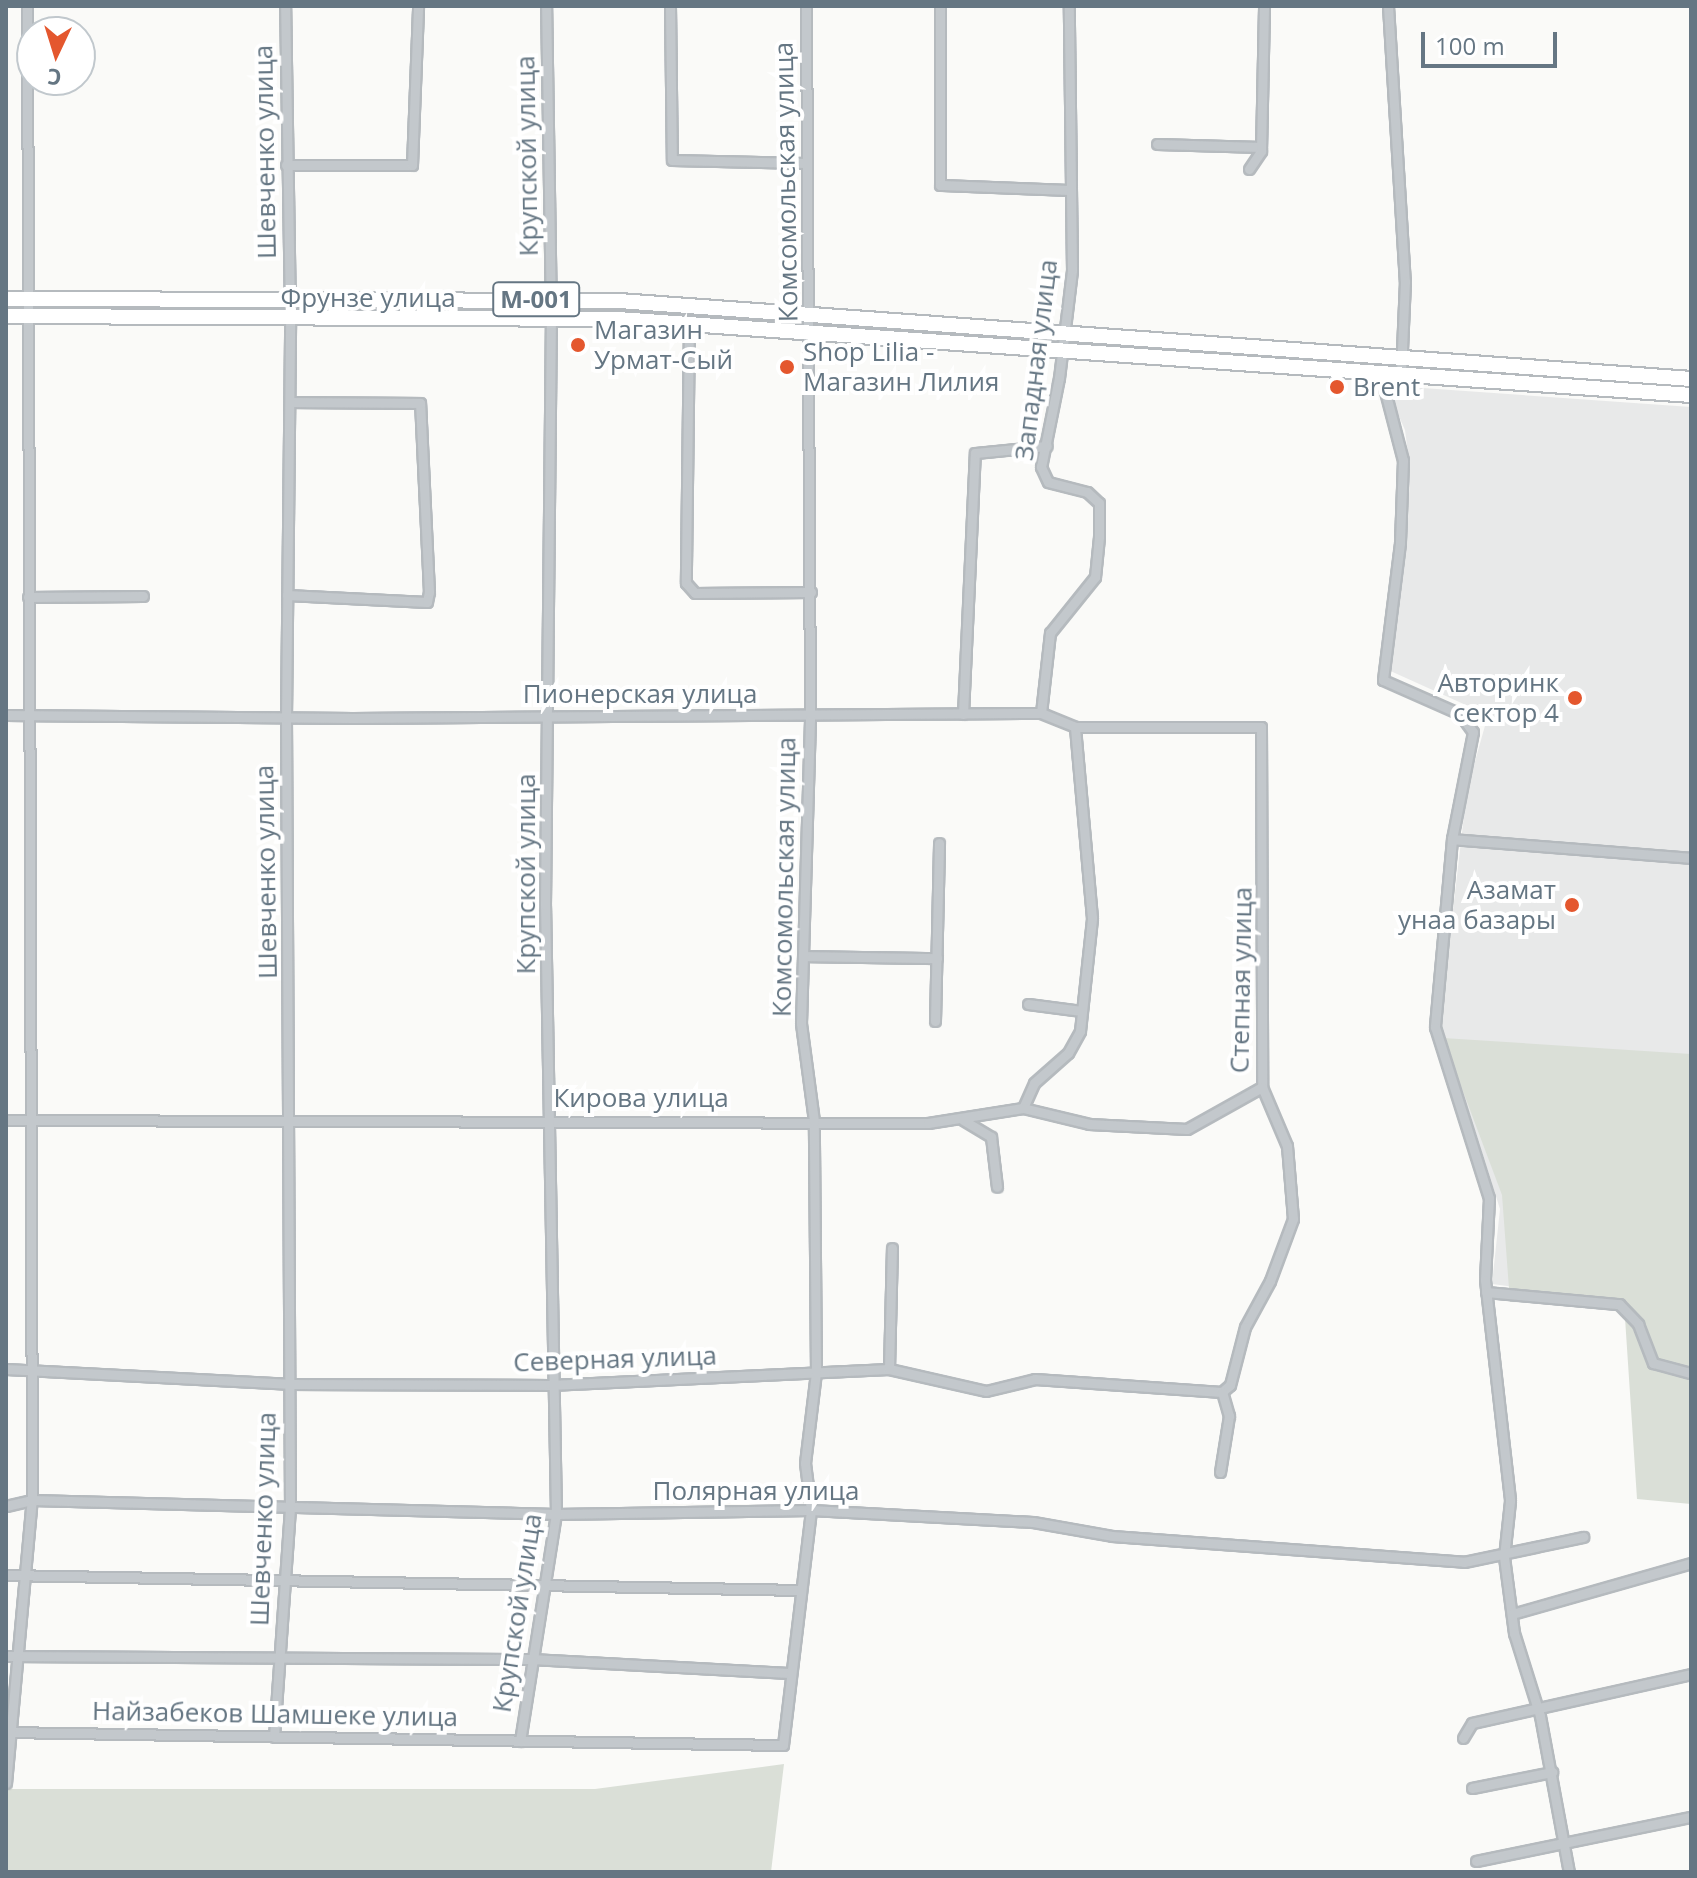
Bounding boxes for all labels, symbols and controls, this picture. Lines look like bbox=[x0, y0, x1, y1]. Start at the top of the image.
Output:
north arrow bbox=[16, 16, 96, 96]
scale bar bbox=[1425, 16, 1561, 66]
text: 100 m bbox=[1435, 29, 1505, 62]
street label: Комсомольская улица bbox=[768, 42, 804, 322]
street label: Шевченко улица bbox=[248, 45, 282, 259]
street label: Крупской улица bbox=[510, 55, 544, 257]
text: С bbox=[46, 62, 63, 93]
street label: Западная улица bbox=[1008, 258, 1064, 462]
road number: M-001 bbox=[492, 279, 580, 319]
street label: Фрунзе улица bbox=[280, 282, 456, 314]
place label: Магазин Урмат-Сый bbox=[594, 314, 733, 376]
marker: Магазин Урмат-Сый bbox=[569, 336, 587, 354]
place label: Shop Lilia - Магазин Лилия bbox=[803, 336, 999, 398]
marker: Shop Lilia - Магазин Лилия bbox=[778, 358, 796, 376]
place label: Brent bbox=[1353, 371, 1420, 403]
marker: Brent bbox=[1328, 378, 1346, 396]
place label: Авторинк сектор 4 bbox=[1437, 667, 1559, 728]
street label: Пионерская улица bbox=[523, 678, 757, 710]
marker: Авторинк сектор 4 bbox=[1566, 689, 1584, 707]
street label: Комсомольская улица bbox=[766, 737, 802, 1017]
street label: Шевченко улица bbox=[249, 765, 283, 979]
street label: Крупской улица bbox=[510, 774, 542, 974]
place label: Азамат унаа базары bbox=[1398, 874, 1556, 936]
street label: Степная улица bbox=[1224, 886, 1258, 1074]
marker: Азамат унаа базары bbox=[1563, 896, 1581, 914]
street label: Кирова улица bbox=[553, 1082, 729, 1114]
street label: Северная улица bbox=[513, 1340, 717, 1378]
street label: Шевченко улица bbox=[244, 1411, 282, 1627]
street label: Полярная улица bbox=[653, 1475, 859, 1507]
street label: Крупской улица bbox=[486, 1511, 548, 1715]
street label: Найзабеков Шамшеке улица bbox=[92, 1695, 458, 1733]

